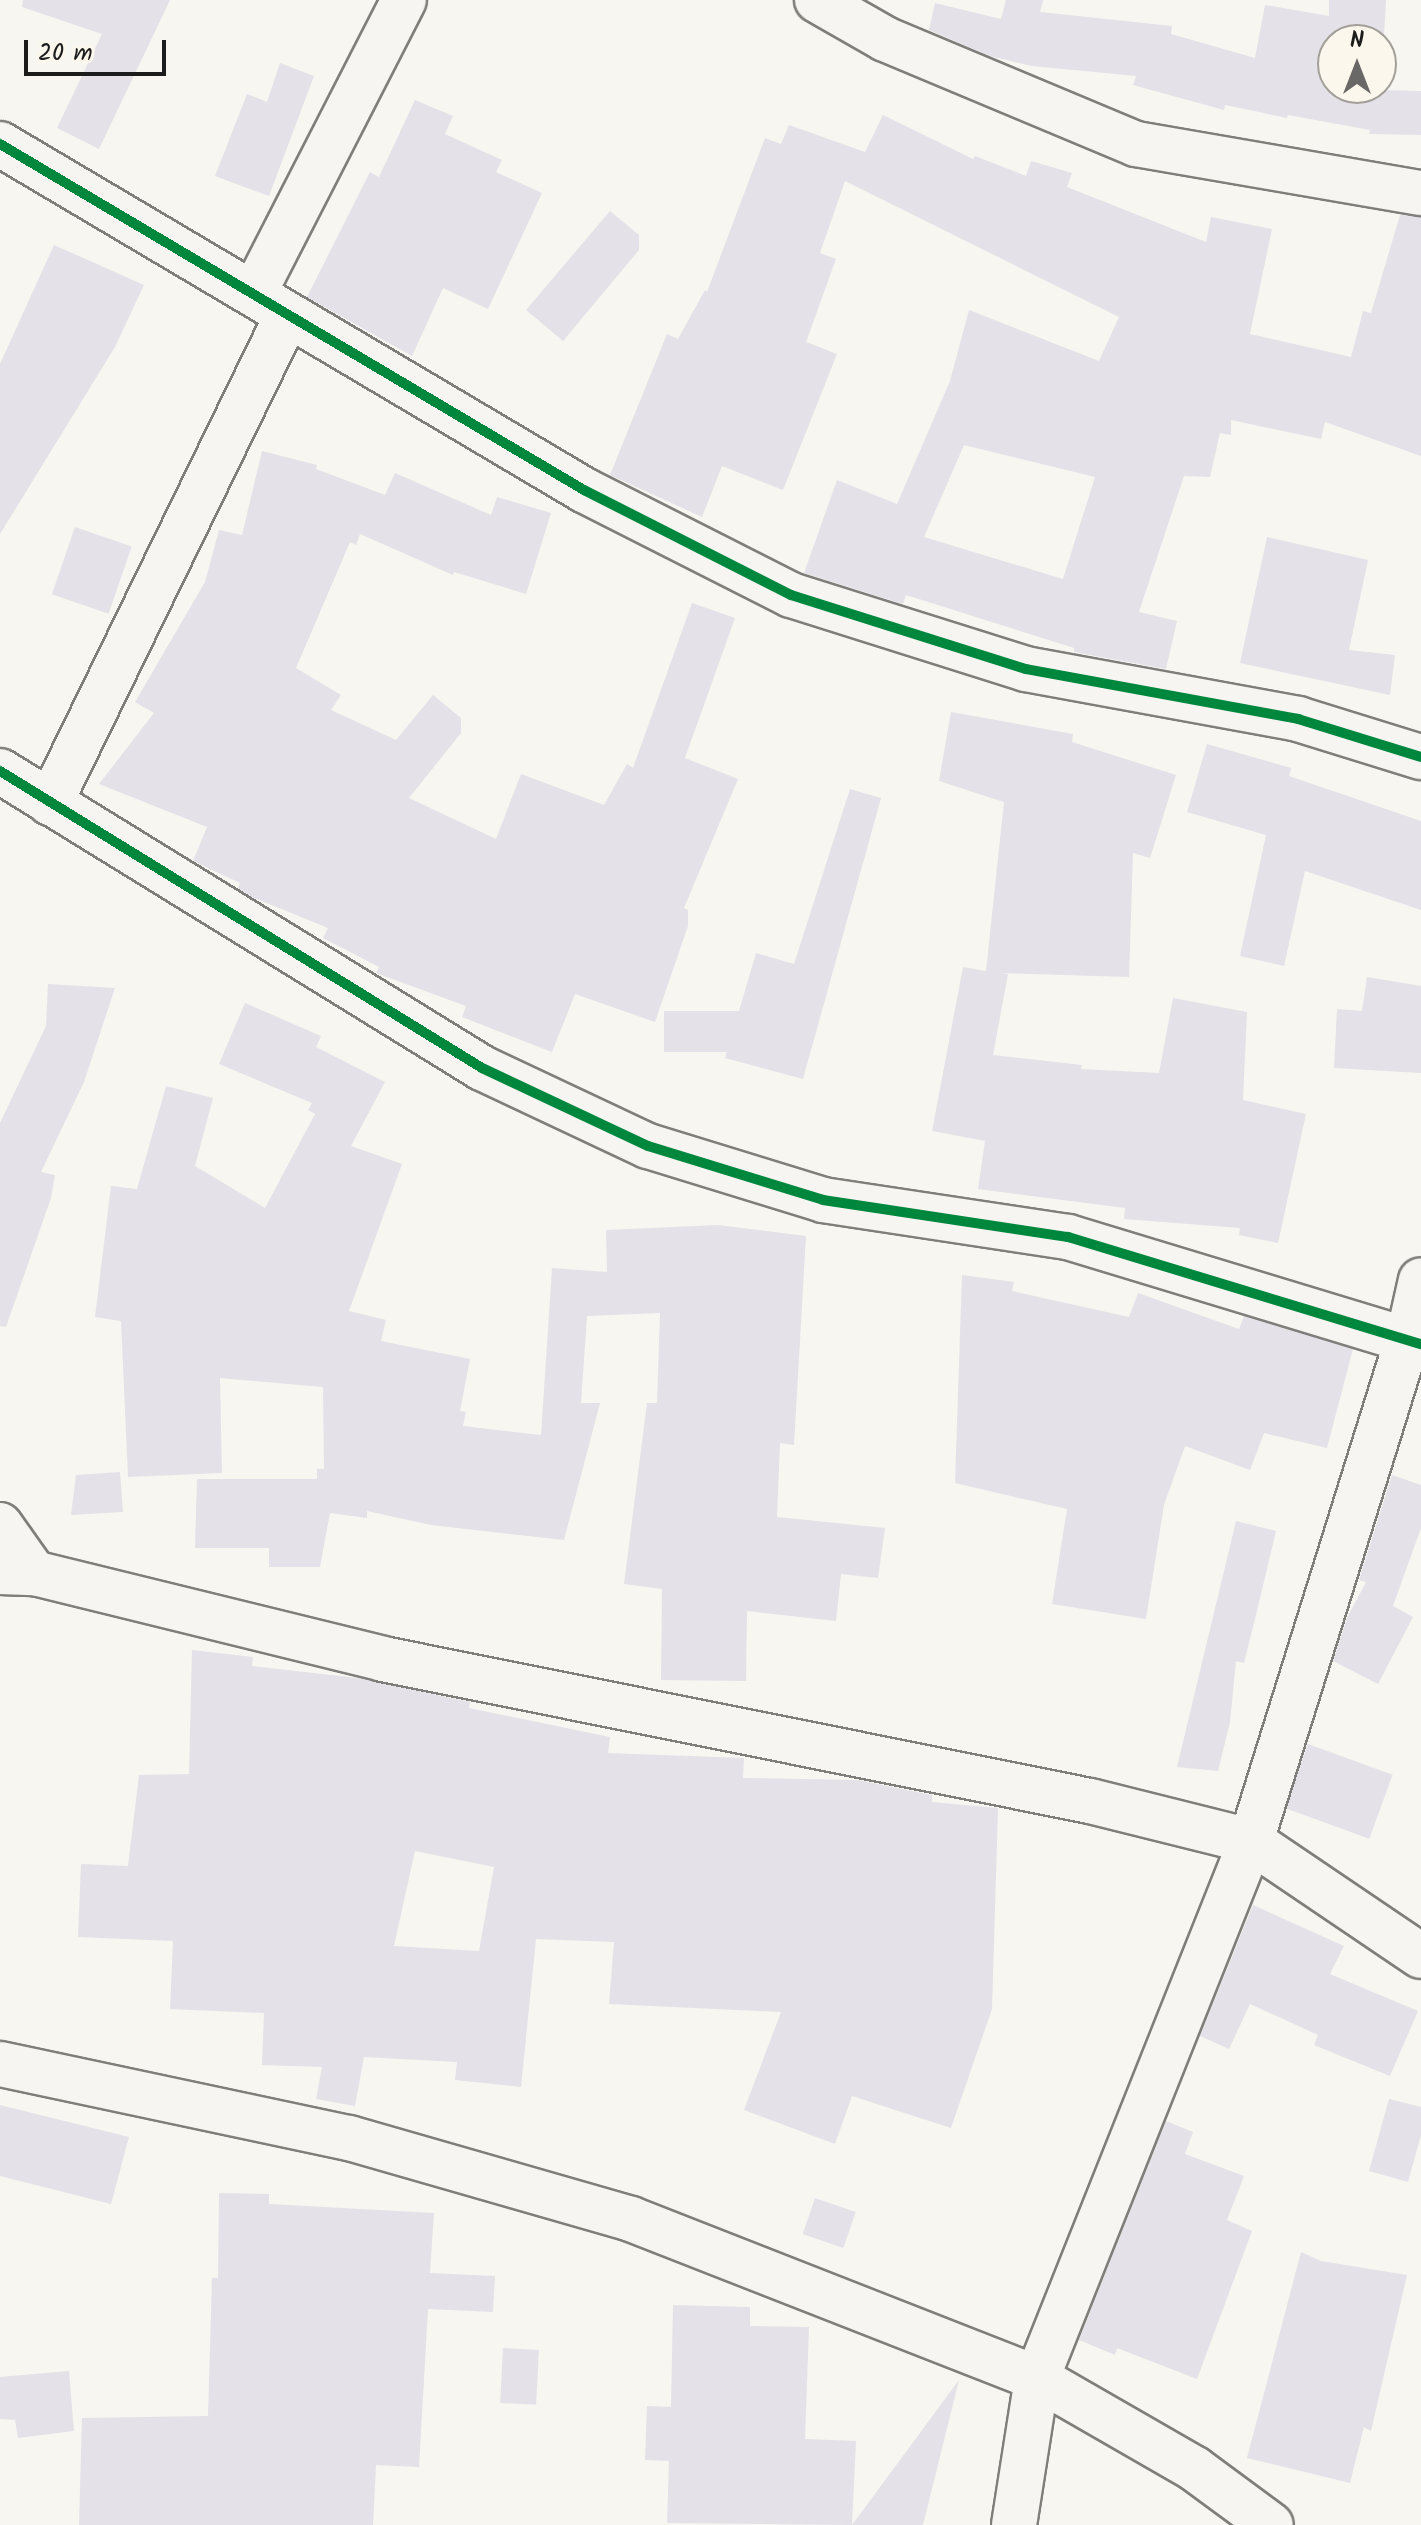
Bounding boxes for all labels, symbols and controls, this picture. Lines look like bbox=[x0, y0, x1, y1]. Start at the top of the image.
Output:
scale bar bbox=[28, 24, 170, 74]
north arrow bbox=[1317, 24, 1397, 104]
text: N bbox=[1350, 24, 1364, 59]
text: 20 m bbox=[38, 34, 93, 73]

